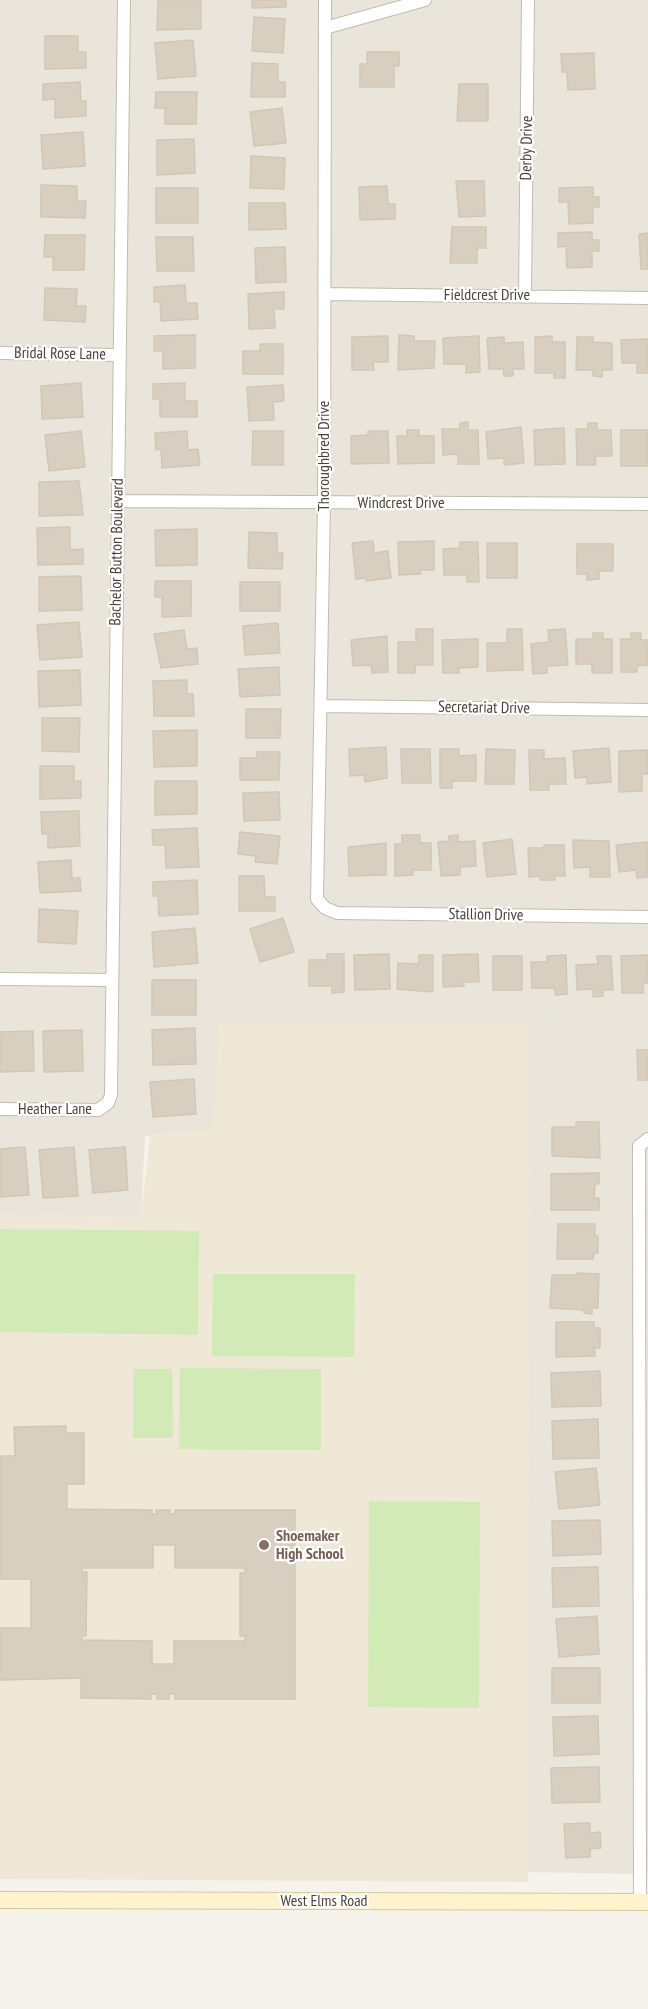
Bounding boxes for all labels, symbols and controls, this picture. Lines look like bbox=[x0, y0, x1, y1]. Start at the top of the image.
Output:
street label: Derby Drive bbox=[517, 116, 537, 180]
street label: Fieldcrest Drive bbox=[444, 285, 530, 305]
street label: Bridal Rose Lane bbox=[14, 344, 106, 364]
street label: Thoroughbred Drive bbox=[314, 401, 334, 511]
street label: Bachelor Button Boulevard bbox=[106, 478, 128, 626]
street label: Windcrest Drive bbox=[357, 493, 445, 513]
street label: Secretariat Drive bbox=[438, 698, 530, 718]
street label: Stallion Drive bbox=[448, 905, 524, 925]
street label: Heather Lane bbox=[18, 1099, 92, 1119]
place label: Shoemaker High School bbox=[276, 1526, 344, 1564]
marker: Shoemaker High School bbox=[257, 1538, 271, 1552]
street label: West Elms Road bbox=[280, 1891, 368, 1911]

